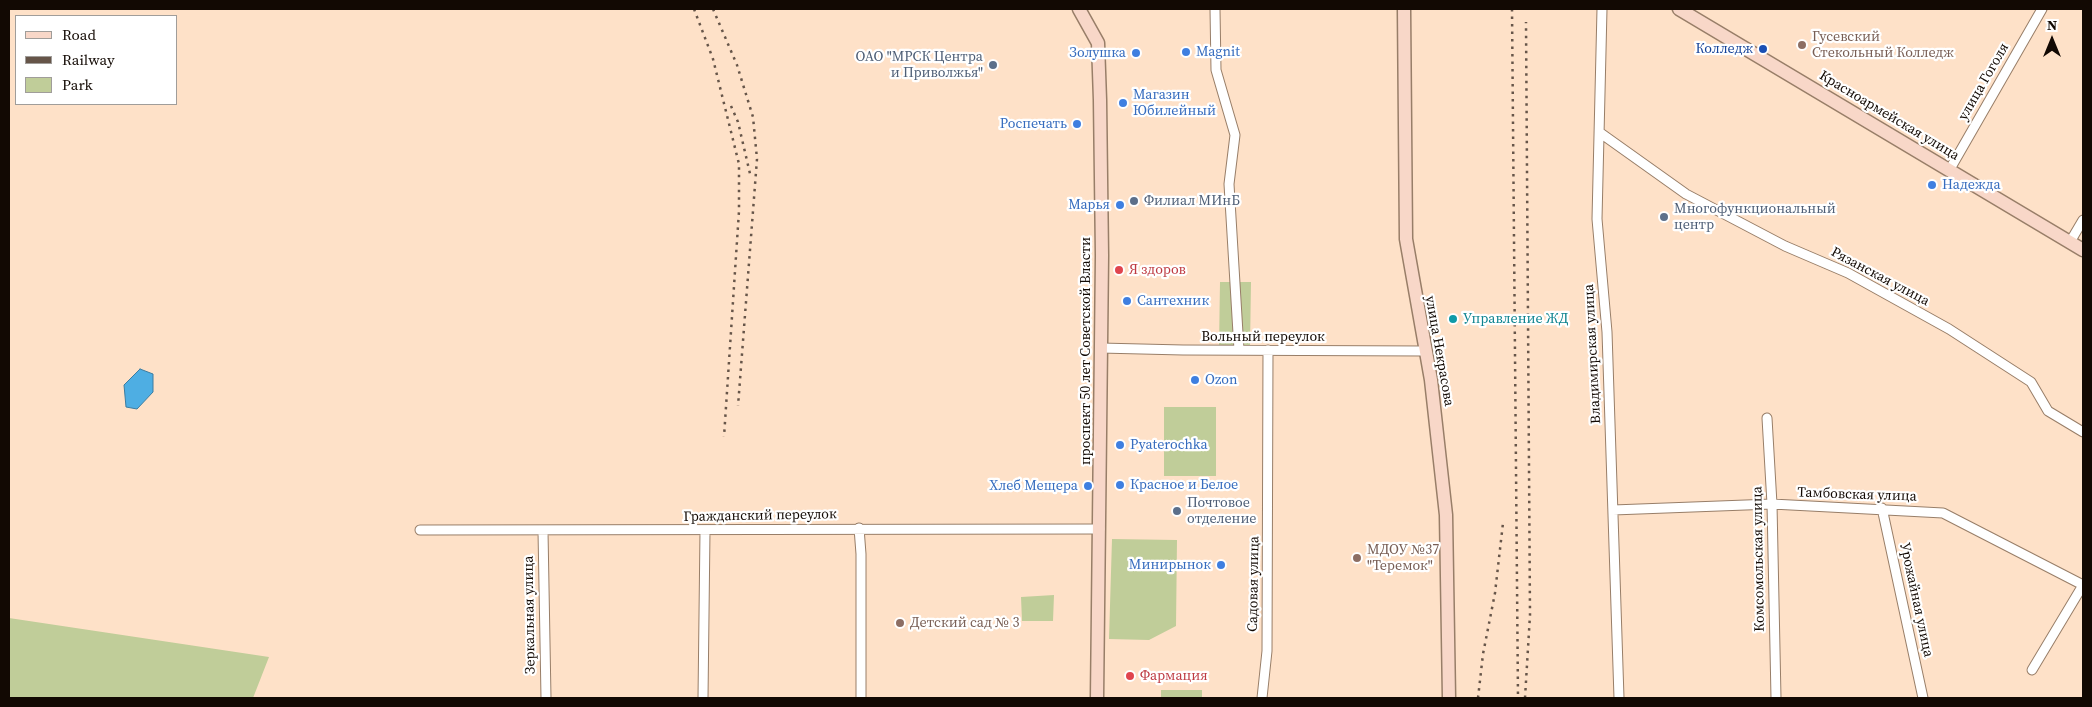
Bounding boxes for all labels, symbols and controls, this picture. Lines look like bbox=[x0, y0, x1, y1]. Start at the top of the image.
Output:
legend bbox=[15, 15, 178, 105]
north arrow bbox=[2027, 15, 2077, 65]
text: N bbox=[2047, 15, 2057, 35]
text: Road bbox=[62, 24, 96, 45]
place label: Гусевский Стекольный Колледж bbox=[1812, 29, 1954, 62]
marker: Гусевский Стекольный Колледж bbox=[1796, 39, 1808, 51]
street label: улица Гоголя bbox=[1955, 40, 2013, 124]
place label: Колледж bbox=[1696, 41, 1753, 57]
marker: Колледж bbox=[1757, 43, 1769, 55]
place label: Magnit bbox=[1196, 44, 1240, 60]
place label: Золушка bbox=[1069, 45, 1126, 61]
marker: Magnit bbox=[1180, 46, 1192, 58]
marker: Золушка bbox=[1130, 47, 1142, 59]
text: Railway bbox=[62, 49, 115, 70]
place label: ОАО "МРСК Центра и Приволжья" bbox=[855, 49, 983, 82]
marker: ОАО "МРСК Центра и Приволжья" bbox=[987, 59, 999, 71]
street label: Красноармейская улица bbox=[1816, 68, 1962, 164]
text: Park bbox=[62, 74, 93, 95]
place label: Магазин Юбилейный bbox=[1133, 87, 1216, 120]
marker: Магазин Юбилейный bbox=[1117, 97, 1129, 109]
place label: Роспечать bbox=[1000, 116, 1067, 132]
marker: Роспечать bbox=[1071, 118, 1083, 130]
place label: Надежда bbox=[1942, 177, 2001, 193]
marker: Надежда bbox=[1926, 179, 1938, 191]
place label: Филиал МИнБ bbox=[1144, 193, 1240, 209]
marker: Филиал МИнБ bbox=[1128, 195, 1140, 207]
place label: Марья bbox=[1068, 197, 1110, 213]
marker: Марья bbox=[1114, 199, 1126, 211]
place label: Многофункциональный центр bbox=[1674, 201, 1836, 233]
marker: Многофункциональный центр bbox=[1658, 211, 1670, 223]
street label: проспект 50 лет Советской Власти bbox=[1078, 237, 1094, 465]
street label: Рязанская улица bbox=[1828, 244, 1932, 310]
place label: Я здоров bbox=[1129, 262, 1186, 278]
marker: Я здоров bbox=[1113, 264, 1125, 276]
street label: Владимирская улица bbox=[1581, 284, 1605, 424]
place label: Сантехник bbox=[1137, 293, 1209, 309]
street label: улица Некрасова bbox=[1421, 294, 1457, 408]
marker: Сантехник bbox=[1121, 295, 1133, 307]
place label: Управление ЖД bbox=[1463, 311, 1568, 327]
marker: Управление ЖД bbox=[1447, 313, 1459, 325]
street label: Вольный переулок bbox=[1201, 329, 1325, 345]
place label: Ozon bbox=[1205, 372, 1237, 388]
marker: Ozon bbox=[1189, 374, 1201, 386]
place label: Pyaterochka bbox=[1130, 437, 1208, 453]
marker: Pyaterochka bbox=[1114, 439, 1126, 451]
place label: Красное и Белое bbox=[1130, 477, 1238, 493]
place label: Хлеб Мещера bbox=[989, 478, 1078, 494]
marker: Красное и Белое bbox=[1114, 479, 1126, 491]
marker: Хлеб Мещера bbox=[1082, 480, 1094, 492]
street label: Тамбовская улица bbox=[1797, 485, 1917, 505]
street label: Комсомольская улица bbox=[1749, 486, 1769, 632]
place label: Почтовое отделение bbox=[1187, 495, 1256, 528]
marker: Почтовое отделение bbox=[1171, 505, 1183, 517]
street label: Гражданский переулок bbox=[683, 506, 837, 526]
street label: Садовая улица bbox=[1245, 536, 1263, 632]
street label: Урожайная улица bbox=[1896, 541, 1936, 659]
place label: МДОУ №37 "Теремок" bbox=[1367, 542, 1439, 574]
marker: МДОУ №37 "Теремок" bbox=[1351, 552, 1363, 564]
street label: Зеркальная улица bbox=[521, 555, 539, 675]
place label: Минирынок bbox=[1129, 557, 1211, 573]
marker: Минирынок bbox=[1215, 559, 1227, 571]
place label: Детский сад № 3 bbox=[910, 615, 1020, 631]
marker: Детский сад № 3 bbox=[894, 617, 906, 629]
place label: Фармация bbox=[1140, 668, 1208, 684]
marker: Фармация bbox=[1124, 670, 1136, 682]

